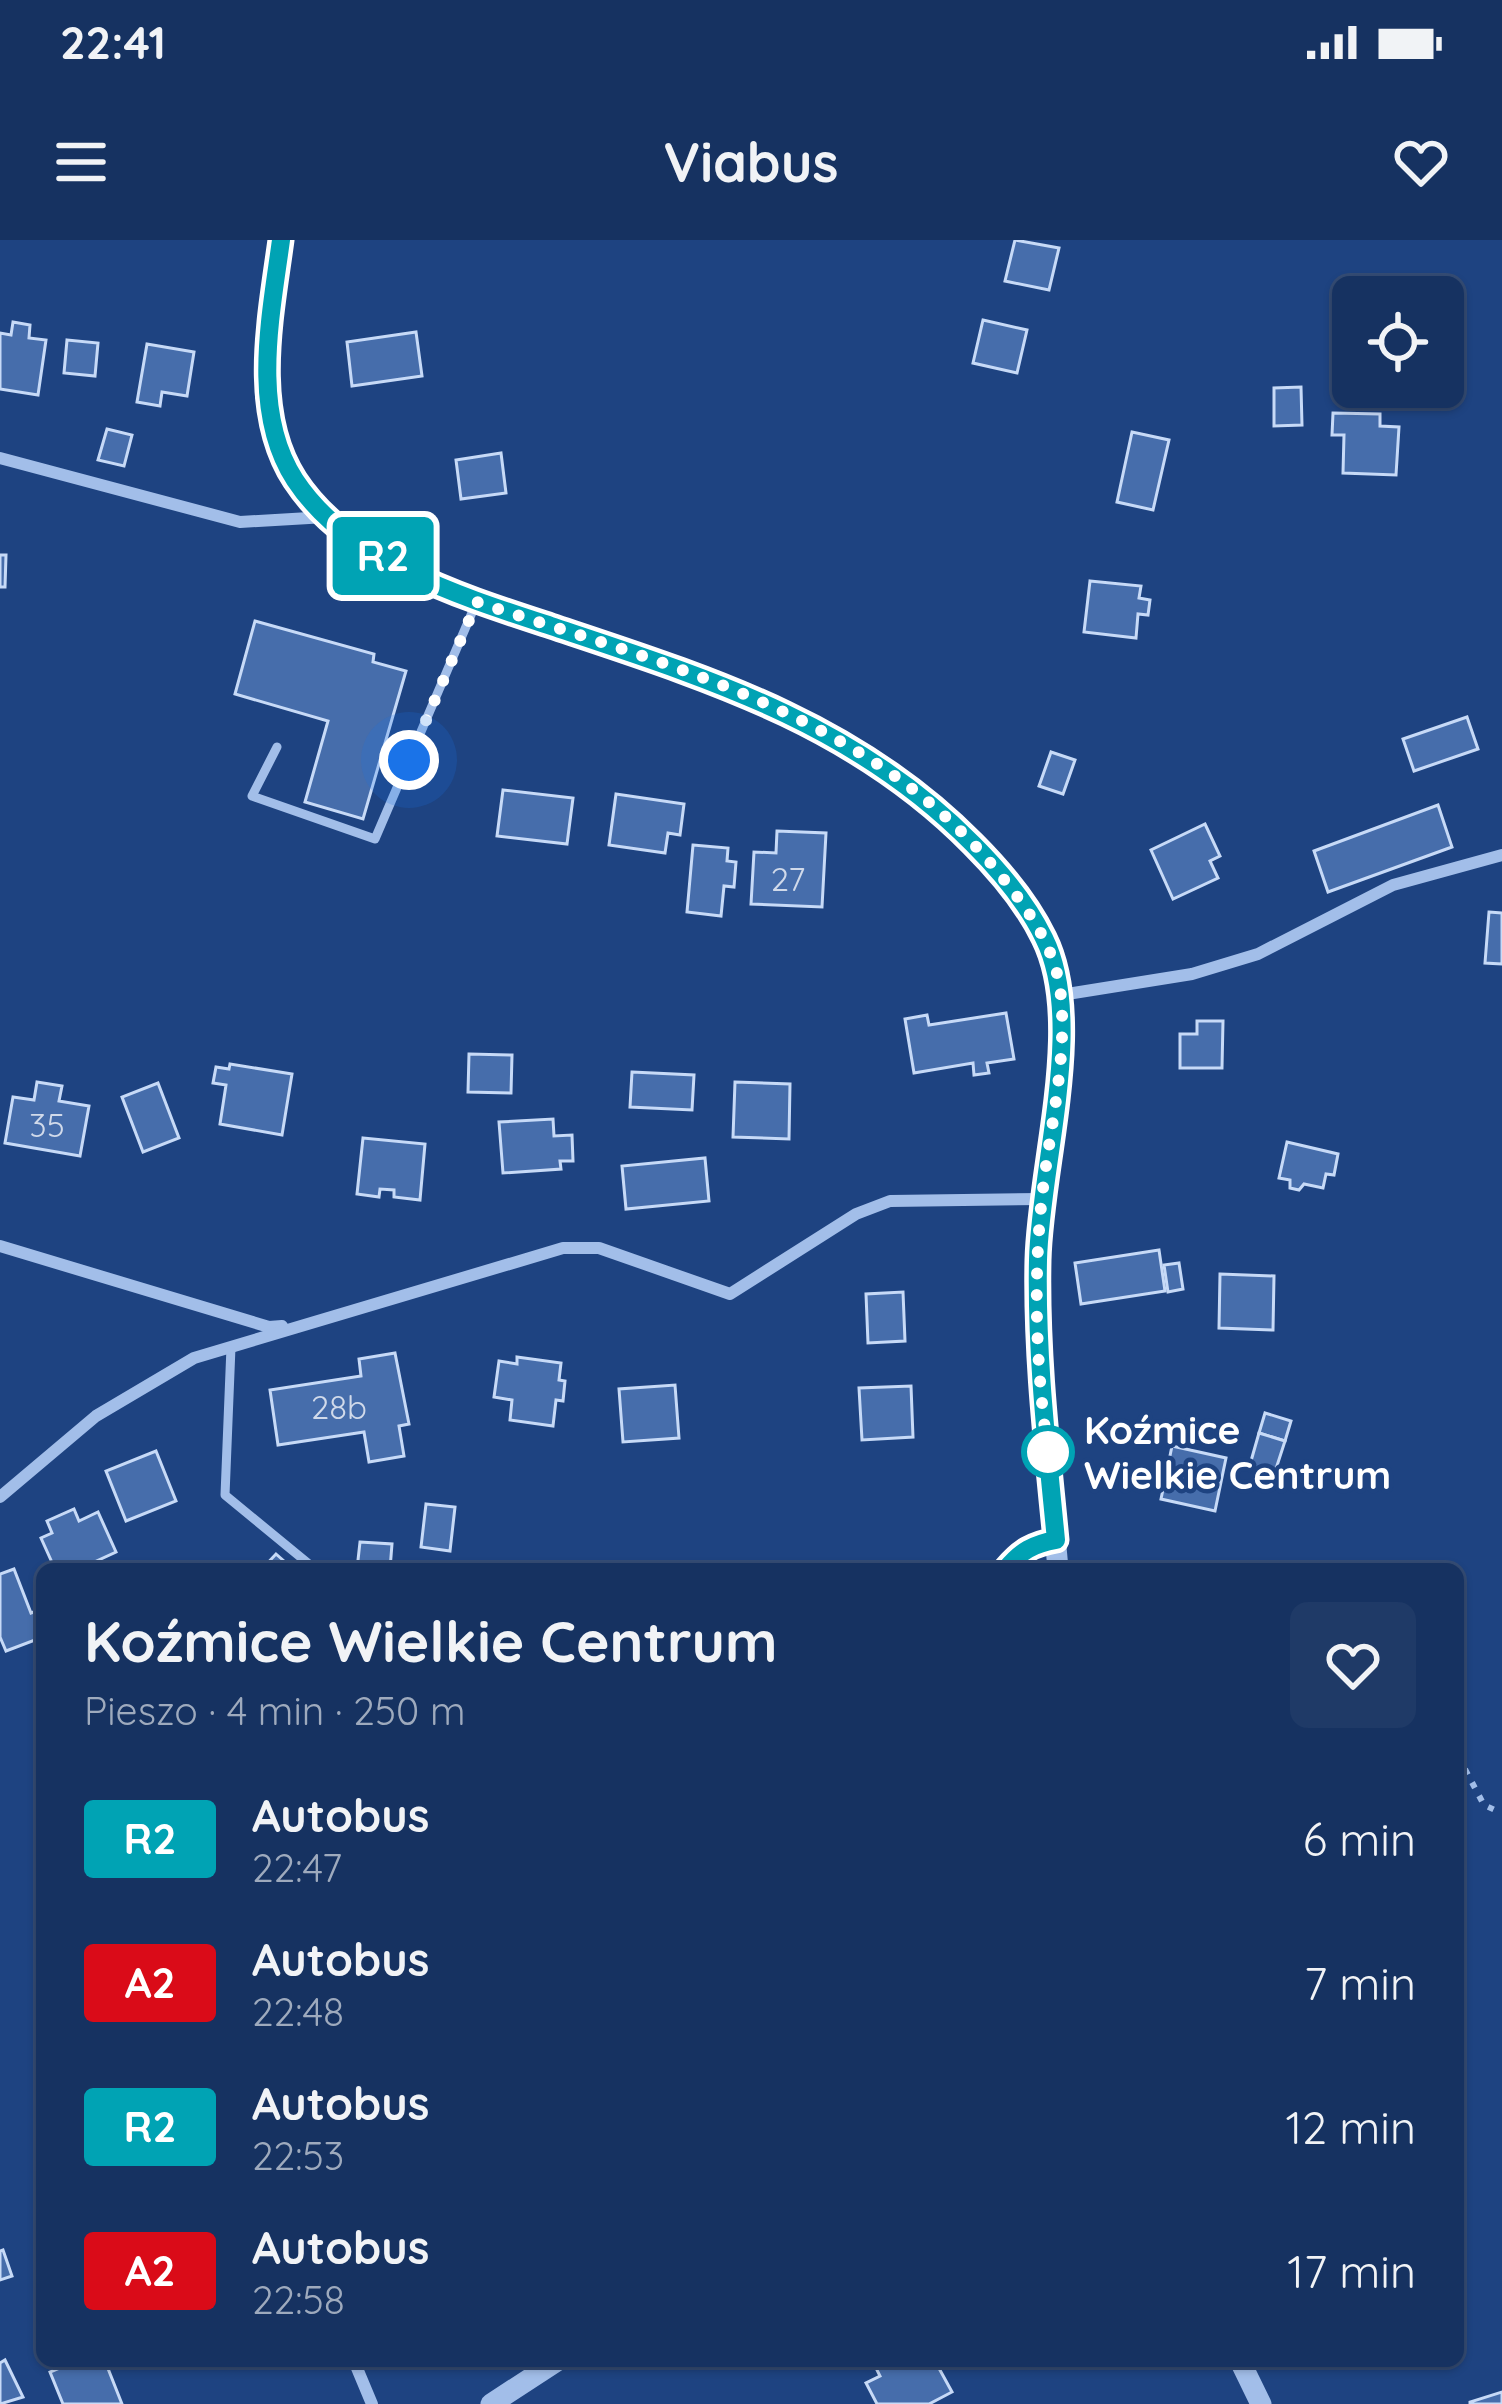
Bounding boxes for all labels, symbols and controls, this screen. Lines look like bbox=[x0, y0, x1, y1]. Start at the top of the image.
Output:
text: 22:41 bbox=[60, 14, 166, 70]
text: Viabus bbox=[664, 128, 838, 196]
icon: menu bbox=[48, 129, 114, 195]
icon: heart bbox=[1388, 129, 1454, 195]
map controls bbox=[1332, 276, 1464, 408]
button: locate bbox=[1332, 276, 1464, 408]
line badge: R2 bbox=[329, 517, 437, 595]
text: R2 bbox=[357, 529, 409, 582]
your location bbox=[379, 730, 439, 790]
house number: 27 bbox=[771, 858, 805, 899]
house number: 35 bbox=[29, 1104, 65, 1145]
house number: 28b bbox=[311, 1386, 367, 1427]
place label: Koźmice Wielkie Centrum bbox=[1084, 1405, 1391, 1499]
marker: Koźmice Wielkie Centrum bbox=[1023, 1427, 1073, 1477]
button: heart bbox=[1290, 1602, 1416, 1728]
text: Koźmice Wielkie Centrum bbox=[84, 1605, 778, 1676]
text: Pieszo · 4 min · 250 m bbox=[84, 1686, 466, 1735]
text: Autobus bbox=[252, 1787, 429, 1843]
text: 6 min bbox=[1303, 1811, 1416, 1867]
text: R2 bbox=[124, 1812, 176, 1865]
text: 22:47 bbox=[252, 1843, 342, 1892]
text: Autobus bbox=[252, 1931, 429, 1987]
text: 7 min bbox=[1304, 1955, 1416, 2011]
text: A2 bbox=[125, 1956, 175, 2009]
text: 22:48 bbox=[252, 1987, 344, 2036]
text: Autobus bbox=[252, 2075, 429, 2131]
text: 12 min bbox=[1285, 2099, 1416, 2155]
text: R2 bbox=[124, 2100, 176, 2153]
text: 22:53 bbox=[252, 2131, 344, 2180]
text: Autobus bbox=[252, 2219, 429, 2275]
text: 17 min bbox=[1287, 2243, 1416, 2299]
text: A2 bbox=[125, 2244, 175, 2297]
text: 22:58 bbox=[252, 2275, 345, 2324]

